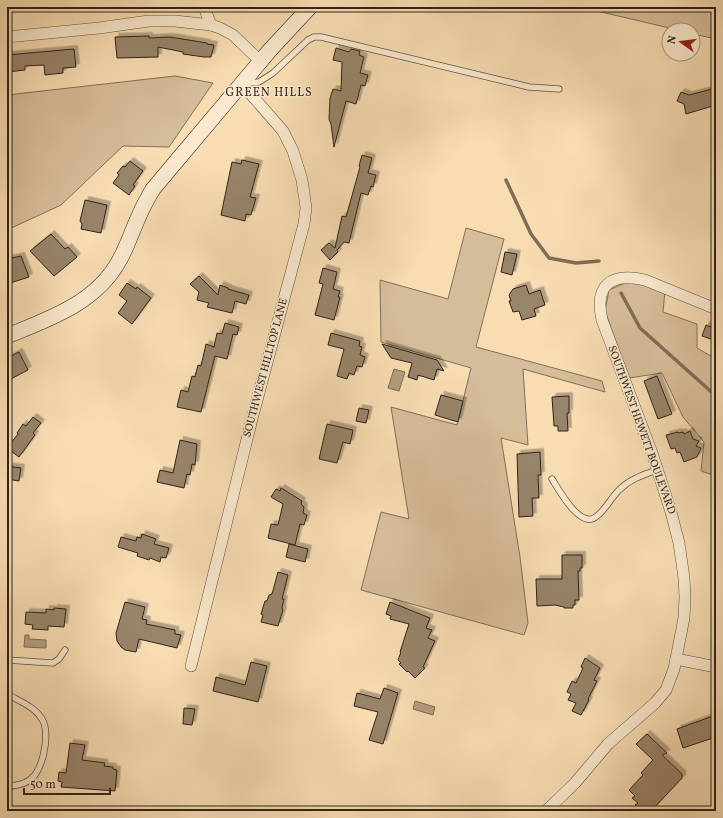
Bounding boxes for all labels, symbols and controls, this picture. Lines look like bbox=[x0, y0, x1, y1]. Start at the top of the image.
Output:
north arrow bbox=[661, 22, 701, 62]
text: N bbox=[665, 34, 681, 46]
district label: GREEN HILLS bbox=[225, 85, 313, 101]
street label: SOUTHWEST HILLTOP LANE bbox=[240, 297, 292, 439]
street label: SOUTHWEST HEWETT BOULEVARD bbox=[603, 344, 679, 516]
scale bar bbox=[24, 770, 110, 796]
text: 50 m bbox=[30, 777, 56, 793]

